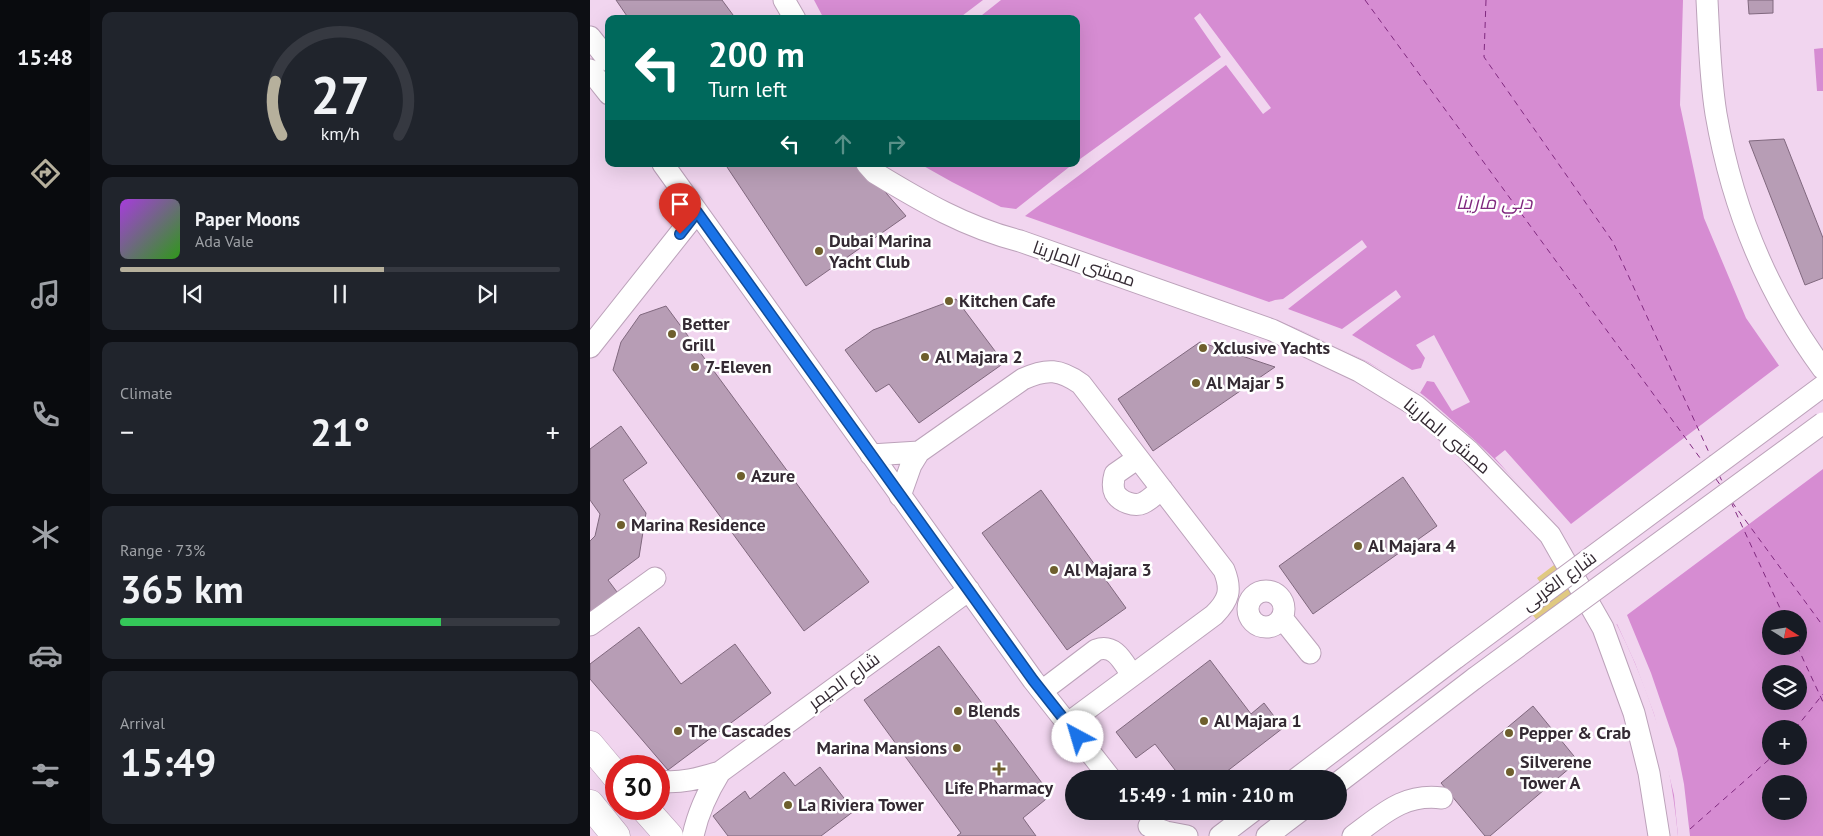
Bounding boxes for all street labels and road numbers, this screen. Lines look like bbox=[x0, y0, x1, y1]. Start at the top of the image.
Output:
street label: ممشى المارينا bbox=[1030, 235, 1138, 292]
street label: ممشى المارينا bbox=[1399, 392, 1496, 479]
street label: شارع الغربى bbox=[1517, 546, 1601, 616]
street label: شارع الحيمر bbox=[802, 647, 885, 716]

